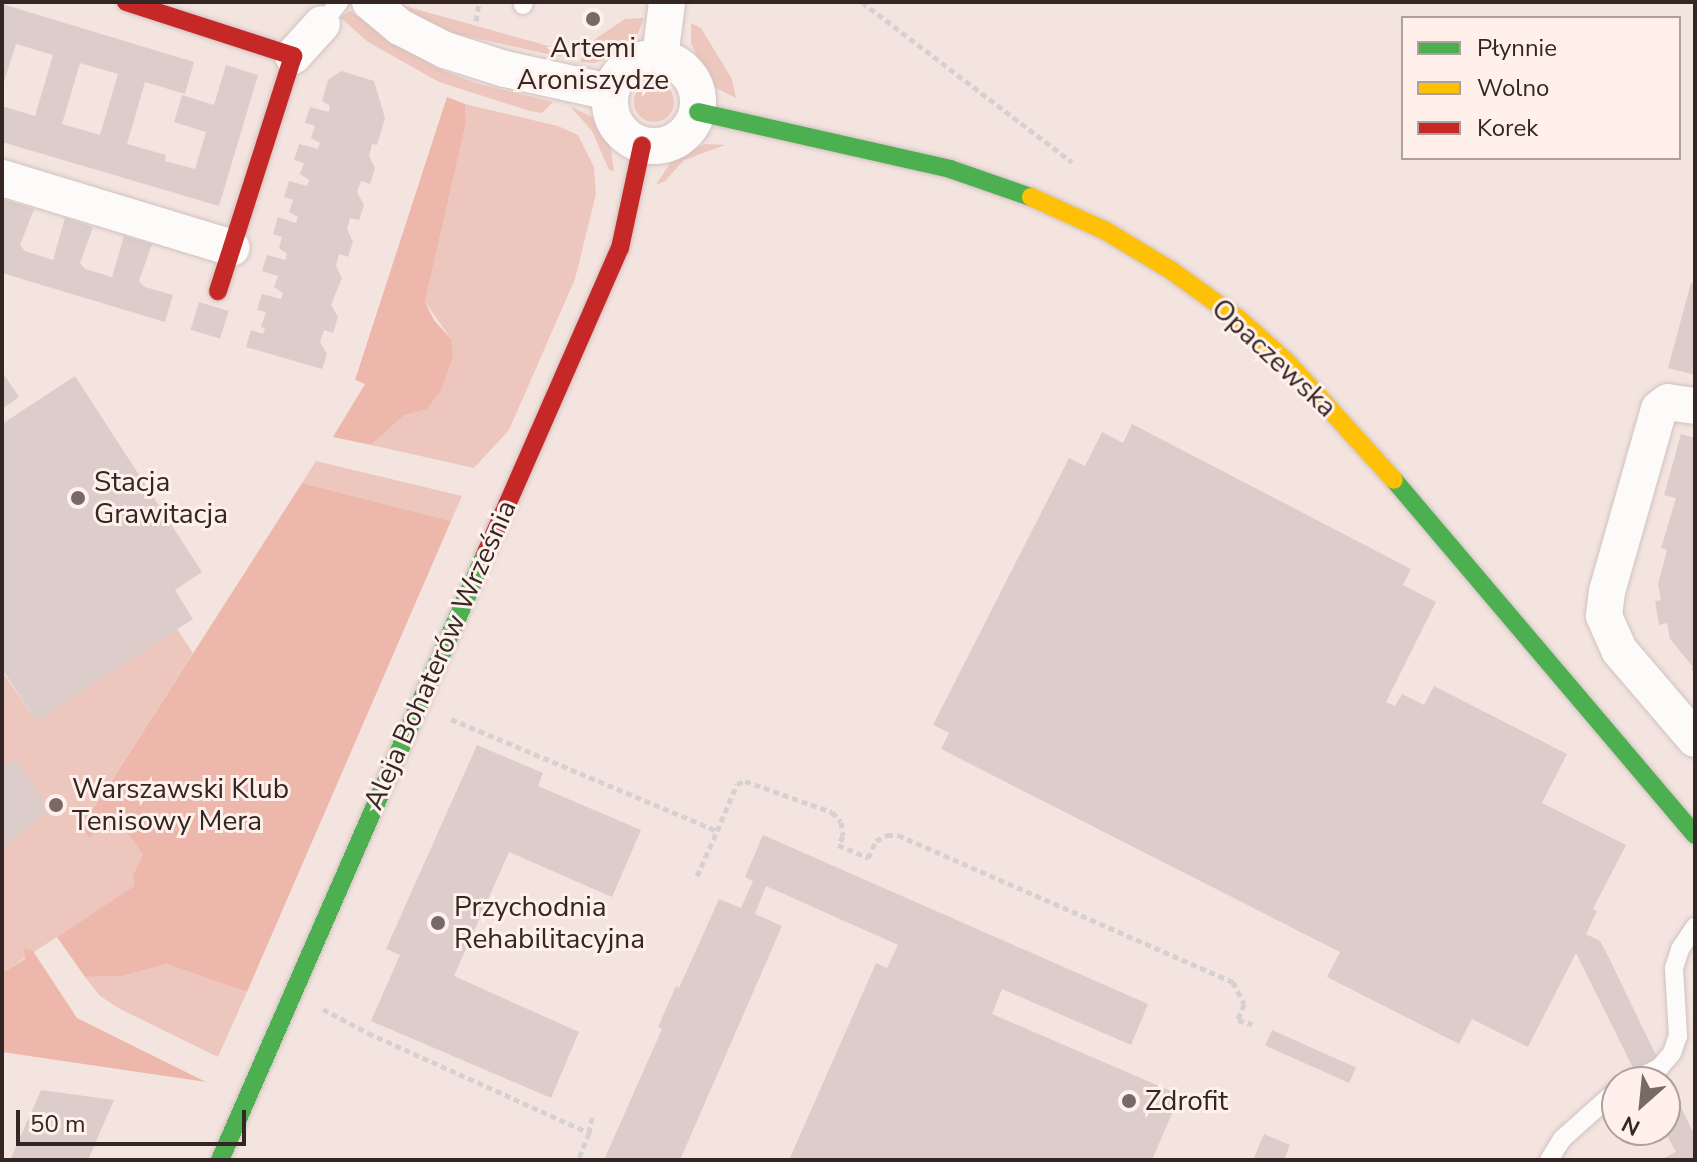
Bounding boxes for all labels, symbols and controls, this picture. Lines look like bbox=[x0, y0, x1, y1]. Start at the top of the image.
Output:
marker: Artemi Aroniszydze bbox=[584, 10, 602, 28]
legend bbox=[1401, 16, 1681, 160]
place label: Artemi Aroniszydze bbox=[517, 31, 669, 97]
text: Płynnie bbox=[1477, 32, 1557, 64]
text: Wolno bbox=[1477, 72, 1549, 104]
text: Korek bbox=[1477, 112, 1538, 144]
street label: Opaczewska bbox=[1205, 292, 1343, 424]
place label: Stacja Grawitacja bbox=[94, 465, 228, 531]
marker: Stacja Grawitacja bbox=[69, 489, 87, 507]
street label: Aleja Bohaterów Września bbox=[356, 495, 524, 815]
place label: Warszawski Klub Tenisowy Mera bbox=[72, 772, 289, 838]
marker: Warszawski Klub Tenisowy Mera bbox=[47, 796, 65, 814]
place label: Przychodnia Rehabilitacyjna bbox=[454, 890, 645, 956]
marker: Przychodnia Rehabilitacyjna bbox=[429, 914, 447, 932]
north arrow bbox=[1601, 1066, 1681, 1146]
place label: Zdrofit bbox=[1145, 1084, 1228, 1118]
marker: Zdrofit bbox=[1120, 1092, 1138, 1110]
scale bar bbox=[20, 1094, 250, 1144]
text: 50 m bbox=[30, 1108, 86, 1140]
text: N bbox=[1617, 1108, 1645, 1143]

